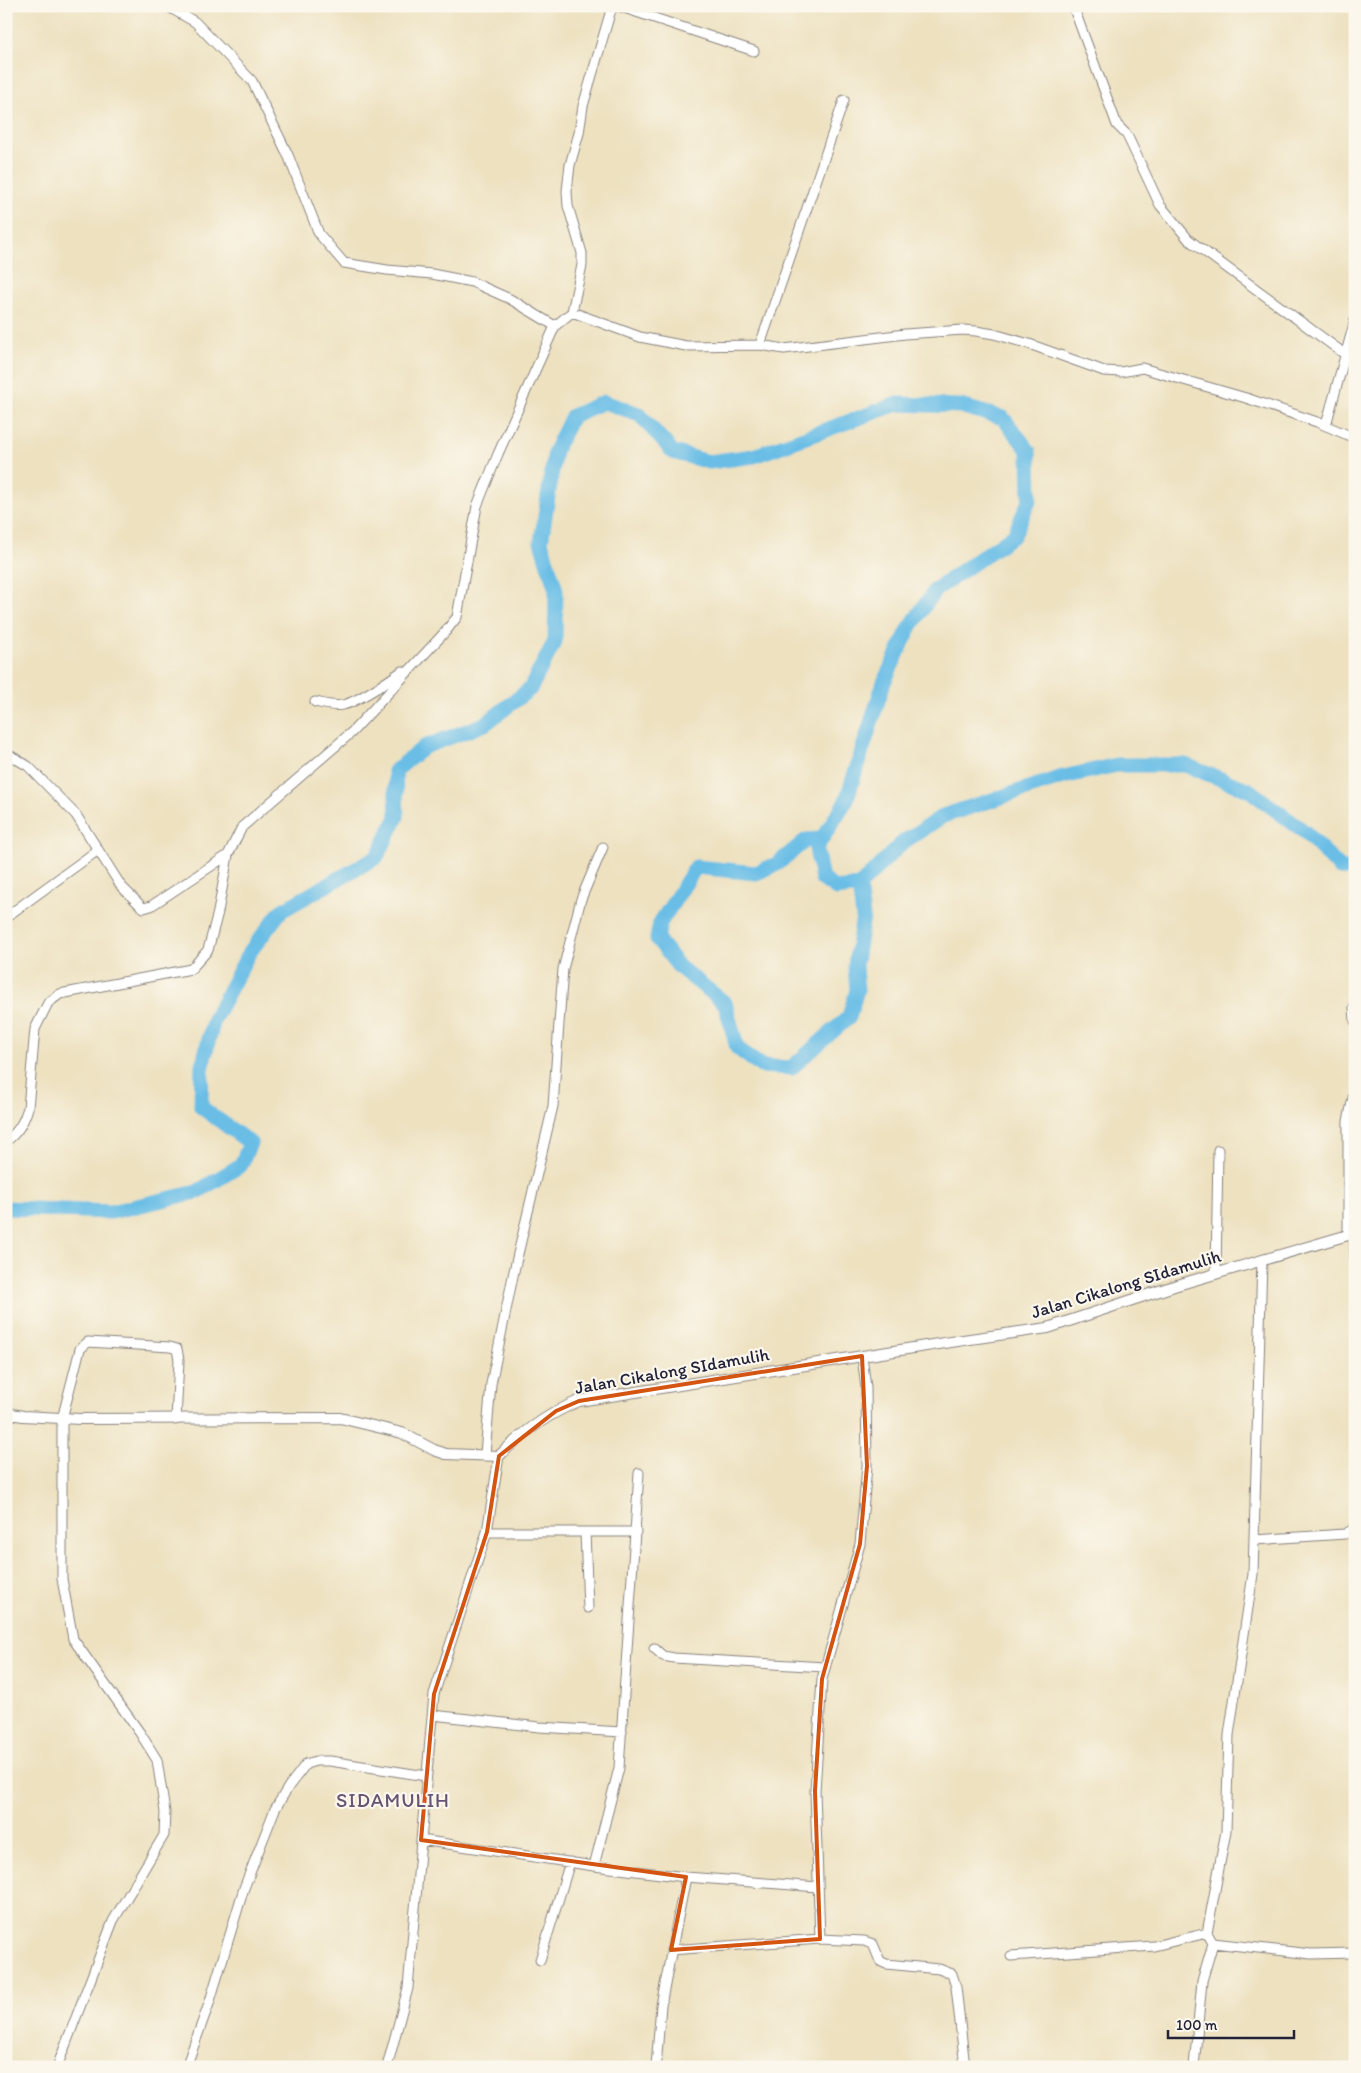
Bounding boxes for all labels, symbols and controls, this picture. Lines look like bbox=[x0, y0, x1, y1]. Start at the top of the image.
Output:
street label: Jalan Cikalong SIdamulih bbox=[1029, 1245, 1224, 1323]
street label: Jalan Cikalong SIdamulih bbox=[573, 1343, 771, 1399]
district label: SIDAMULIH bbox=[336, 1788, 450, 1812]
scale bar bbox=[1168, 2008, 1295, 2040]
text: 100 m bbox=[1176, 2016, 1218, 2034]

